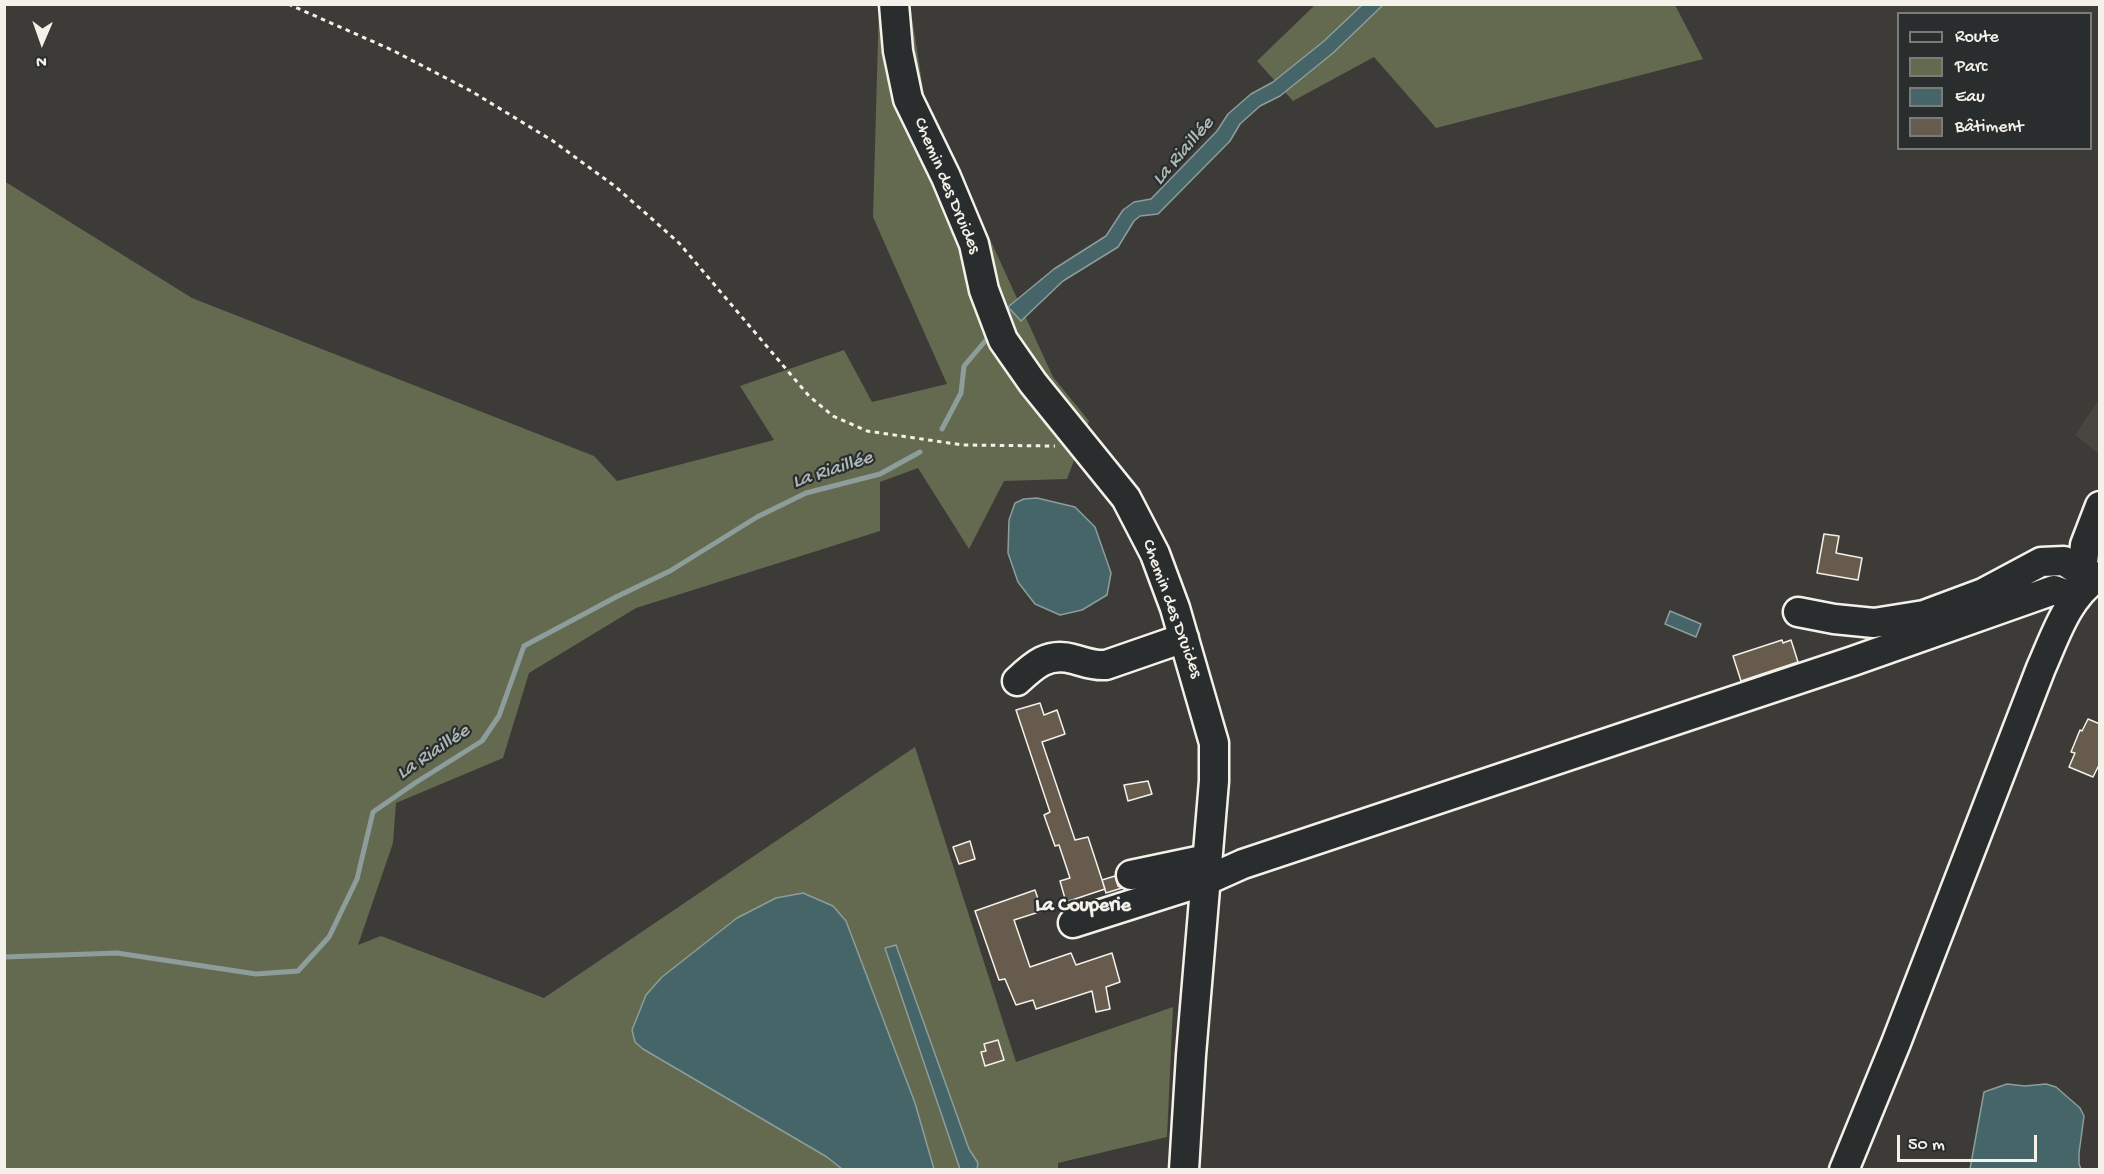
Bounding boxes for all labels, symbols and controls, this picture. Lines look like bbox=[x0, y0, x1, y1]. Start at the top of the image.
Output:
north arrow bbox=[12, 12, 72, 72]
legend bbox=[1897, 12, 2092, 150]
text: Route bbox=[1955, 27, 1999, 48]
text: N bbox=[36, 51, 47, 70]
text: Parc bbox=[1955, 57, 1987, 78]
text: Eau bbox=[1955, 87, 1985, 108]
water label: La Riaillée bbox=[1148, 113, 1220, 191]
street label: Chemin des Druides bbox=[908, 115, 984, 257]
text: Bâtiment bbox=[1955, 117, 2023, 138]
water label: La Riaillée bbox=[790, 447, 876, 495]
street label: Chemin des Druides bbox=[1136, 537, 1206, 681]
water label: La Riaillée bbox=[393, 720, 475, 786]
district label: La Couperie bbox=[1035, 895, 1131, 919]
scale bar bbox=[1900, 1123, 2040, 1161]
text: 50 m bbox=[1908, 1135, 1945, 1156]

